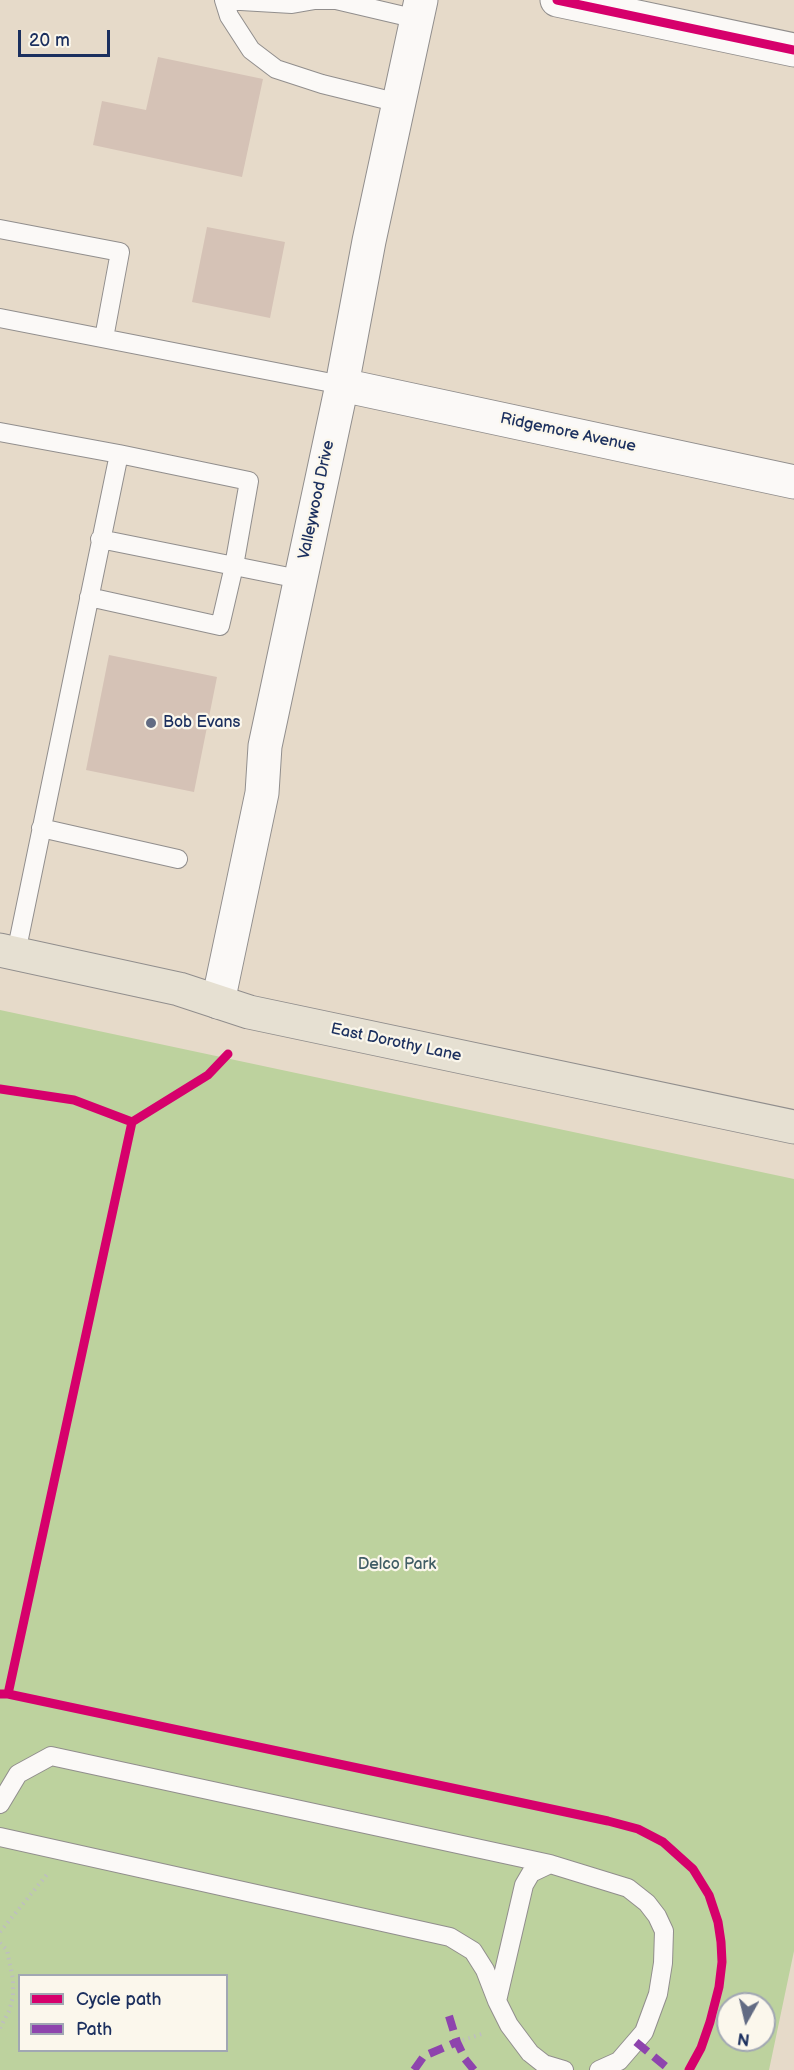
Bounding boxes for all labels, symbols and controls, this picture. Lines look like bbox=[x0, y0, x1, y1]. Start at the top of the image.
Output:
scale bar bbox=[21, 18, 112, 56]
text: 20 m bbox=[29, 30, 70, 51]
street label: Ridgemore Avenue bbox=[498, 409, 638, 457]
street label: Valleywood Drive bbox=[295, 439, 339, 561]
place label: Bob Evans bbox=[163, 713, 240, 733]
marker: Bob Evans bbox=[144, 716, 158, 730]
street label: East Dorothy Lane bbox=[329, 1020, 463, 1066]
park label: Delco Park bbox=[358, 1555, 436, 1575]
legend bbox=[18, 1974, 228, 2052]
text: Cycle path bbox=[76, 1989, 162, 2010]
north arrow bbox=[716, 1992, 776, 2052]
text: Path bbox=[76, 2019, 112, 2040]
text: N bbox=[736, 2028, 751, 2049]

